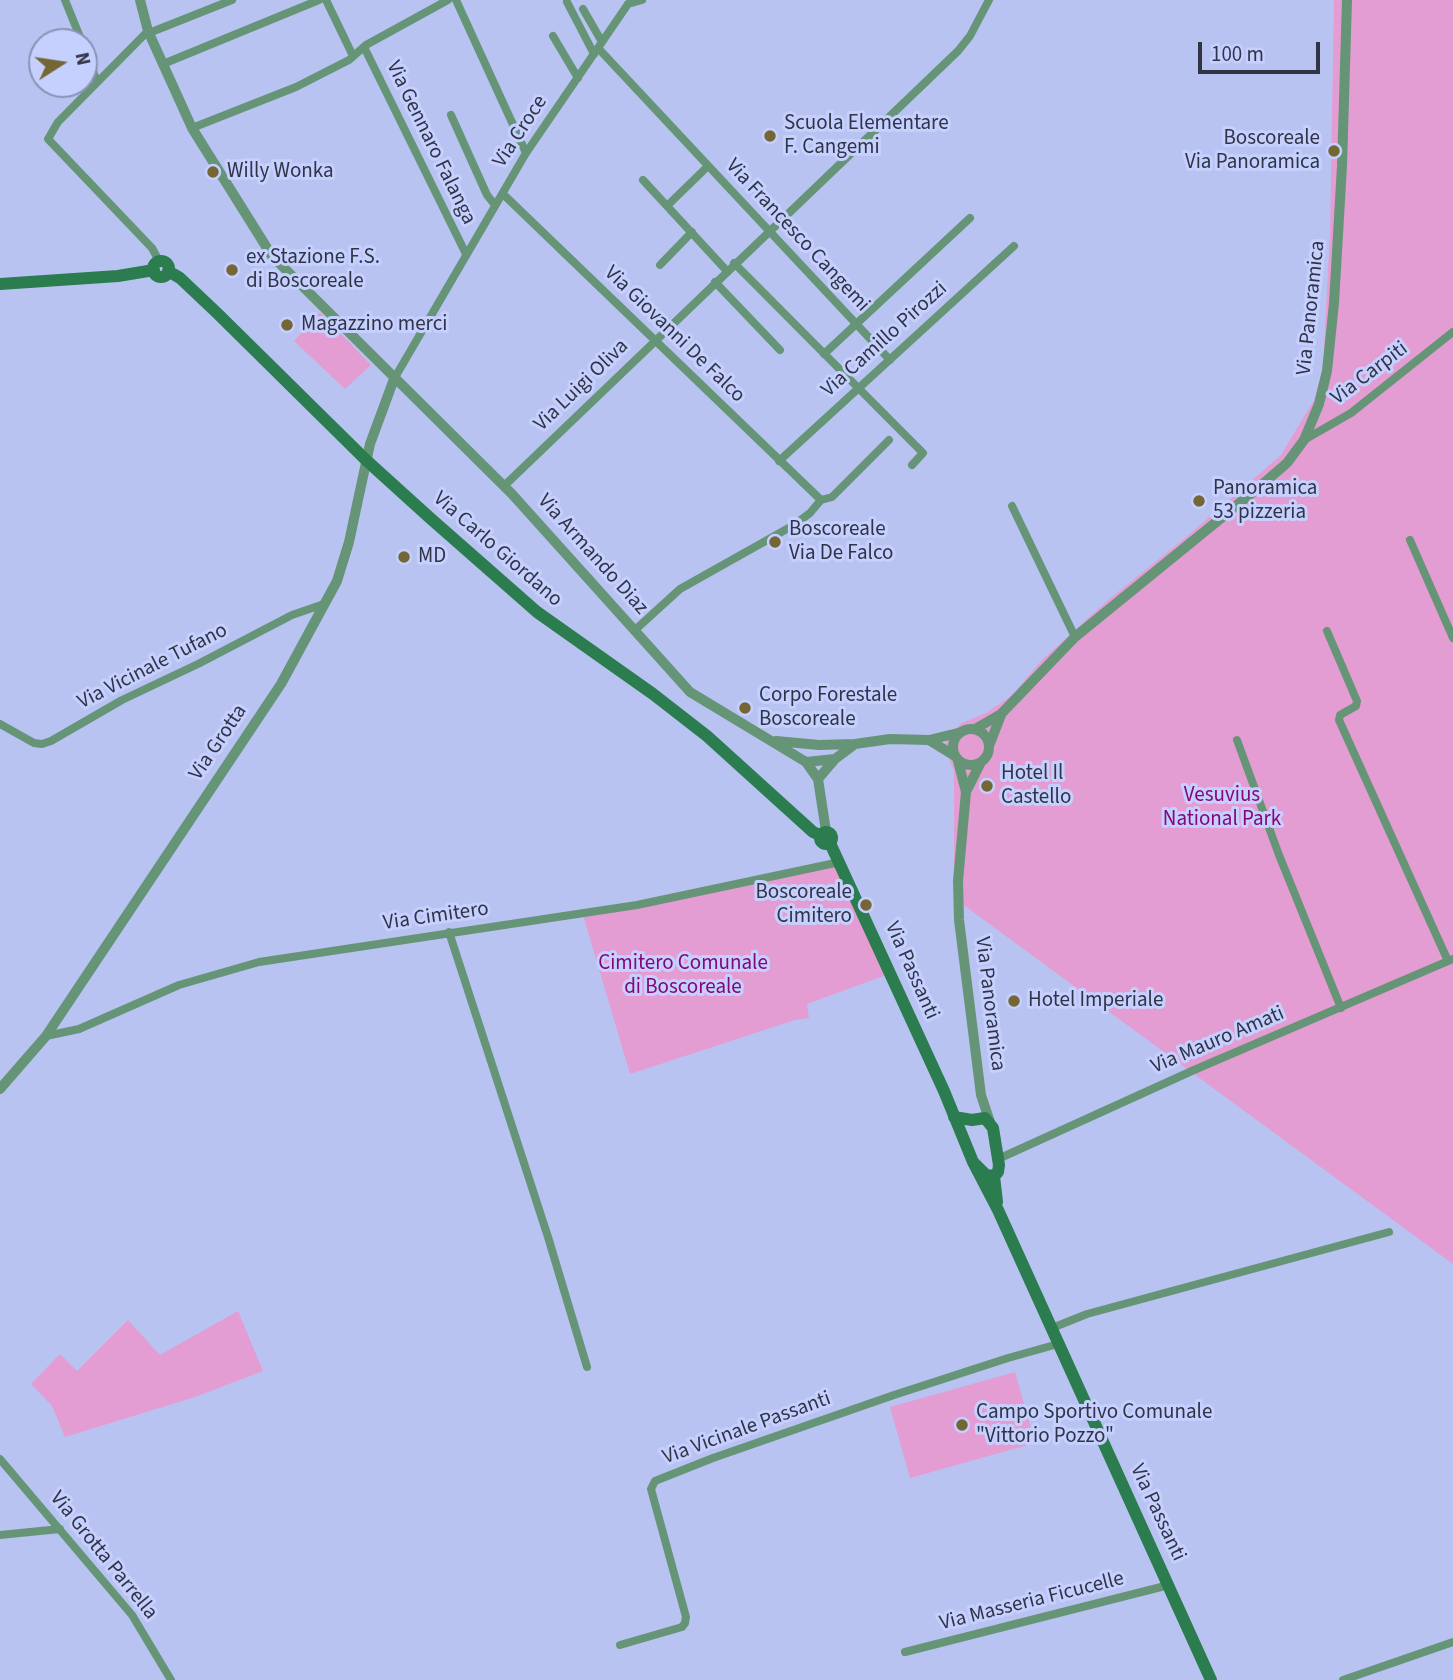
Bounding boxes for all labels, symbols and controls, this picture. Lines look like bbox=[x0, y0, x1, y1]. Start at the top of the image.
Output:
north arrow bbox=[28, 28, 98, 98]
scale bar bbox=[1201, 28, 1324, 72]
text: 100 m bbox=[1211, 39, 1264, 69]
text: N bbox=[68, 50, 97, 68]
street label: Via Gennaro Falanga bbox=[379, 57, 481, 229]
street label: Via Croce bbox=[488, 91, 554, 173]
place label: Scuola Elementare F. Cangemi bbox=[784, 111, 949, 161]
place label: Boscoreale Via Panoramica bbox=[1185, 126, 1320, 176]
marker: Scuola Elementare F. Cangemi bbox=[762, 128, 778, 144]
marker: Boscoreale Via Panoramica bbox=[1326, 143, 1342, 159]
street label: Via Francesco Cangemi bbox=[720, 154, 874, 318]
place label: Willy Wonka bbox=[227, 159, 334, 185]
marker: Willy Wonka bbox=[205, 164, 221, 180]
street label: Via Panoramica bbox=[1292, 239, 1332, 377]
place label: ex Stazione F.S. di Boscoreale bbox=[246, 245, 380, 295]
street label: Via Giovanni De Falco bbox=[598, 261, 750, 409]
marker: ex Stazione F.S. di Boscoreale bbox=[224, 262, 240, 278]
street label: Via Camillo Pirozzi bbox=[817, 277, 953, 403]
place label: Magazzino merci bbox=[301, 312, 447, 338]
marker: Magazzino merci bbox=[279, 317, 295, 333]
street label: Via Luigi Oliva bbox=[529, 335, 635, 437]
street label: Via Carpiti bbox=[1327, 337, 1413, 411]
place label: Panoramica 53 pizzeria bbox=[1213, 476, 1317, 526]
street label: Via Carlo Giordano bbox=[427, 487, 567, 613]
street label: Via Armando Diaz bbox=[531, 489, 653, 621]
marker: Panoramica 53 pizzeria bbox=[1191, 493, 1207, 509]
place label: Boscoreale Via De Falco bbox=[789, 517, 893, 567]
marker: Boscoreale Via De Falco bbox=[767, 534, 783, 550]
place label: MD bbox=[418, 544, 446, 570]
marker: MD bbox=[396, 549, 412, 565]
street label: Via Vicinale Tufano bbox=[74, 618, 232, 716]
place label: Corpo Forestale Boscoreale bbox=[759, 683, 897, 733]
street label: Via Grotta bbox=[185, 700, 253, 786]
marker: Corpo Forestale Boscoreale bbox=[737, 700, 753, 716]
place label: Hotel Il Castello bbox=[1001, 761, 1071, 811]
marker: Hotel Il Castello bbox=[979, 778, 995, 794]
park label: Vesuvius National Park bbox=[1163, 783, 1281, 833]
place label: Boscoreale Cimitero bbox=[755, 880, 852, 930]
street label: Via Cimitero bbox=[382, 897, 490, 937]
marker: Boscoreale Cimitero bbox=[858, 897, 874, 913]
street label: Via Passanti bbox=[878, 918, 944, 1024]
street label: Via Panoramica bbox=[968, 935, 1010, 1073]
park label: Cimitero Comunale di Boscoreale bbox=[598, 951, 768, 1001]
place label: Hotel Imperiale bbox=[1028, 988, 1163, 1014]
marker: Hotel Imperiale bbox=[1006, 993, 1022, 1009]
street label: Via Mauro Amati bbox=[1148, 1002, 1288, 1080]
street label: Via Vicinale Passanti bbox=[660, 1387, 834, 1471]
place label: Campo Sportivo Comunale "Vittorio Pozzo" bbox=[976, 1400, 1212, 1450]
marker: Campo Sportivo Comunale "Vittorio Pozzo" bbox=[954, 1417, 970, 1433]
street label: Via Passanti bbox=[1124, 1460, 1190, 1566]
street label: Via Grotta Parrella bbox=[44, 1487, 162, 1625]
street label: Via Masseria Ficucelle bbox=[937, 1567, 1127, 1637]

